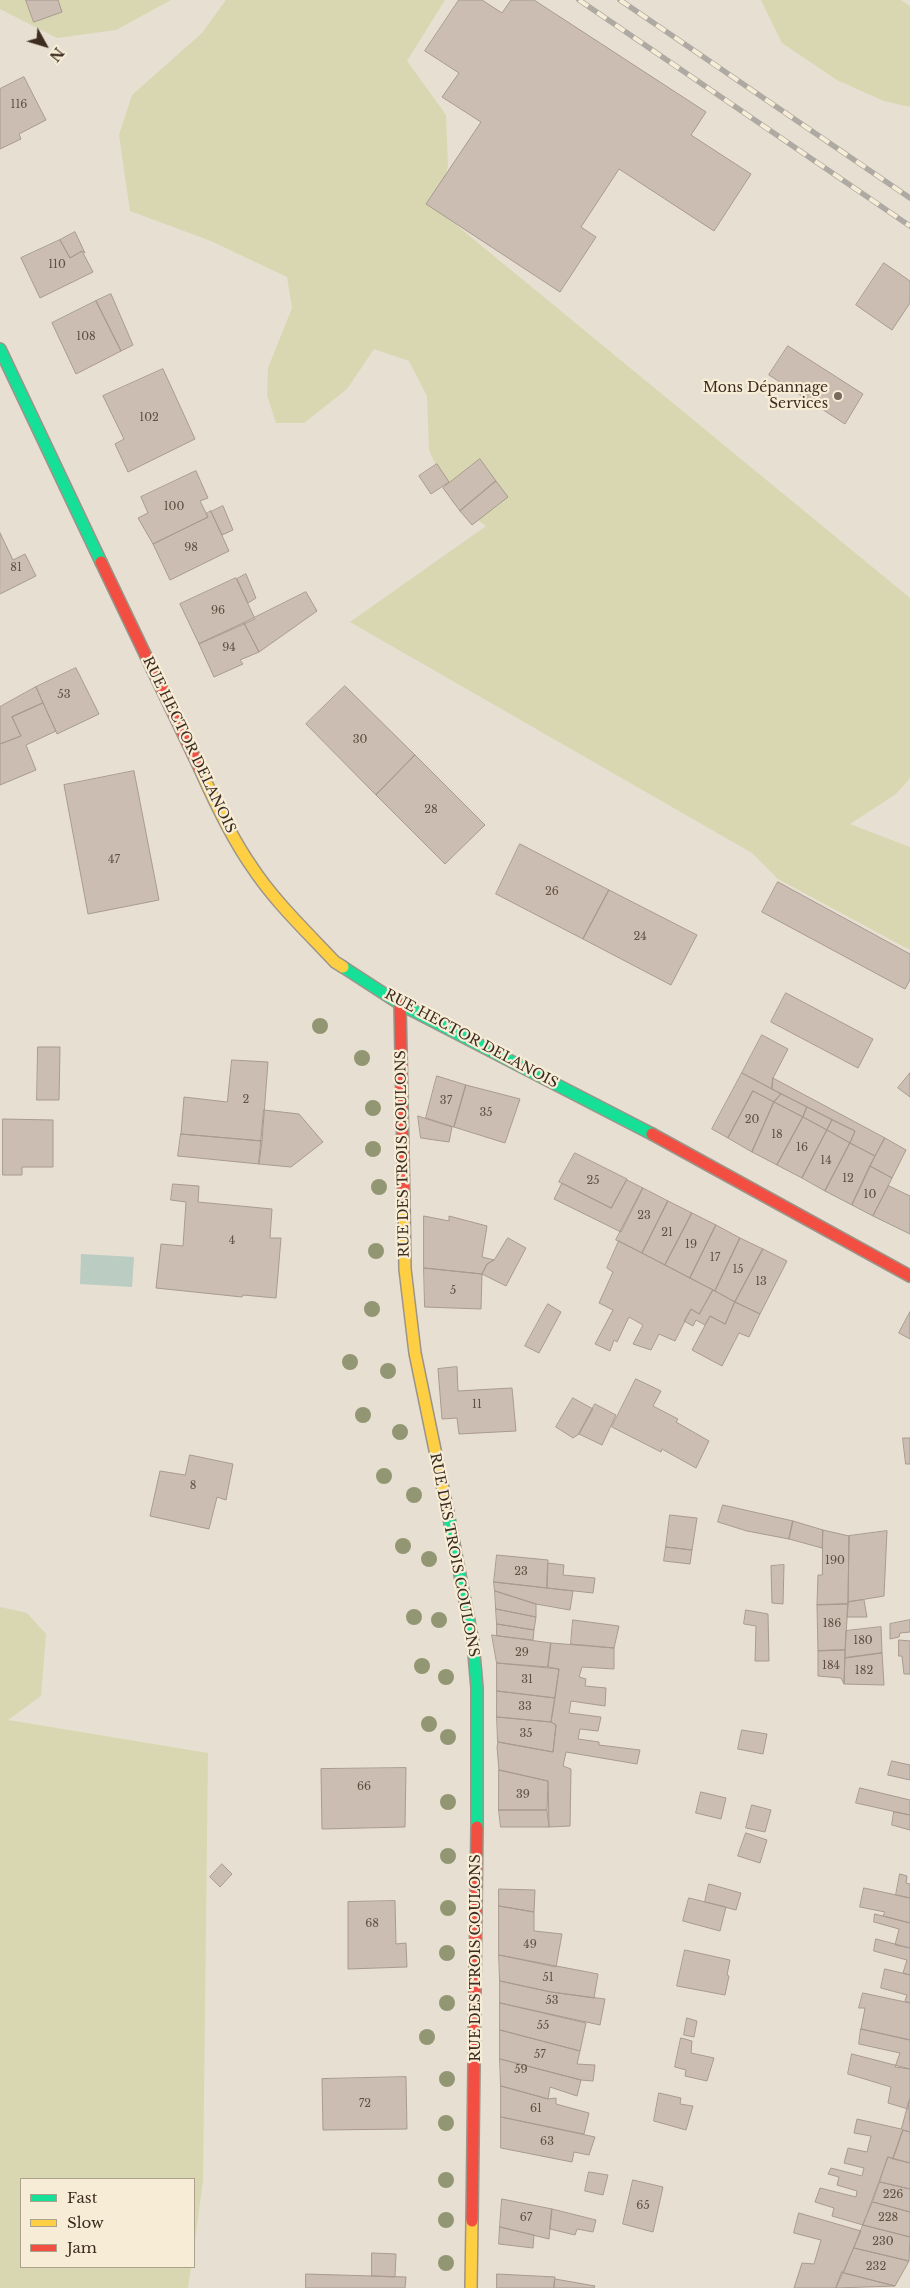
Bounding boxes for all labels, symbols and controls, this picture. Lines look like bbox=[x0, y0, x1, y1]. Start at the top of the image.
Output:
north arrow bbox=[20, 20, 70, 70]
text: N bbox=[46, 44, 68, 65]
house number: 116 bbox=[11, 98, 27, 112]
house number: 110 bbox=[48, 258, 66, 272]
house number: 108 bbox=[76, 330, 96, 344]
place label: Mons Dépannage Services bbox=[703, 380, 828, 412]
marker: Mons Dépannage Services bbox=[832, 390, 844, 402]
house number: 102 bbox=[139, 411, 159, 425]
house number: 100 bbox=[164, 500, 184, 514]
house number: 98 bbox=[184, 541, 198, 555]
house number: 81 bbox=[10, 561, 22, 575]
house number: 96 bbox=[211, 604, 225, 618]
house number: 94 bbox=[222, 641, 236, 655]
street label: RUE HECTOR DELANOIS bbox=[139, 654, 239, 836]
house number: 53 bbox=[57, 688, 71, 702]
house number: 30 bbox=[353, 733, 367, 747]
house number: 28 bbox=[424, 803, 438, 817]
house number: 47 bbox=[108, 853, 120, 867]
house number: 26 bbox=[545, 885, 559, 899]
house number: 24 bbox=[633, 930, 647, 944]
street label: RUE HECTOR DELANOIS bbox=[381, 986, 561, 1092]
street label: RUE DES TROIS COULONS bbox=[393, 1050, 413, 1258]
house number: 2 bbox=[243, 1093, 249, 1107]
house number: 37 bbox=[440, 1094, 452, 1108]
house number: 35 bbox=[479, 1106, 493, 1120]
house number: 20 bbox=[745, 1113, 759, 1127]
house number: 18 bbox=[771, 1128, 783, 1142]
house number: 16 bbox=[796, 1141, 808, 1155]
house number: 14 bbox=[820, 1154, 832, 1168]
house number: 12 bbox=[842, 1172, 854, 1186]
house number: 25 bbox=[586, 1174, 600, 1188]
house number: 10 bbox=[864, 1188, 876, 1202]
house number: 23 bbox=[637, 1209, 651, 1223]
house number: 21 bbox=[661, 1226, 673, 1240]
house number: 4 bbox=[229, 1234, 235, 1248]
house number: 19 bbox=[685, 1238, 697, 1252]
house number: 17 bbox=[710, 1251, 720, 1265]
house number: 15 bbox=[732, 1263, 744, 1277]
house number: 13 bbox=[755, 1275, 767, 1289]
house number: 5 bbox=[450, 1284, 456, 1298]
house number: 11 bbox=[472, 1398, 482, 1412]
street label: RUE DES TROIS COULONS bbox=[426, 1452, 482, 1658]
house number: 8 bbox=[190, 1479, 196, 1493]
house number: 190 bbox=[825, 1554, 845, 1568]
house number: 23 bbox=[514, 1565, 528, 1579]
house number: 186 bbox=[823, 1617, 841, 1631]
house number: 180 bbox=[853, 1634, 873, 1648]
house number: 29 bbox=[515, 1646, 529, 1660]
house number: 184 bbox=[822, 1659, 840, 1673]
house number: 182 bbox=[855, 1664, 873, 1678]
house number: 31 bbox=[521, 1673, 533, 1687]
house number: 33 bbox=[518, 1700, 532, 1714]
house number: 35 bbox=[519, 1727, 533, 1741]
house number: 66 bbox=[357, 1780, 371, 1794]
house number: 39 bbox=[516, 1788, 530, 1802]
street label: RUE DES TROIS COULONS bbox=[468, 1854, 484, 2062]
house number: 68 bbox=[365, 1917, 379, 1931]
house number: 49 bbox=[523, 1938, 537, 1952]
house number: 51 bbox=[542, 1971, 554, 1985]
house number: 53 bbox=[545, 1994, 559, 2008]
house number: 55 bbox=[537, 2019, 549, 2033]
house number: 57 bbox=[534, 2048, 546, 2062]
house number: 59 bbox=[514, 2063, 528, 2077]
house number: 72 bbox=[359, 2097, 371, 2111]
house number: 61 bbox=[530, 2102, 542, 2116]
house number: 63 bbox=[540, 2135, 554, 2149]
legend bbox=[20, 2178, 195, 2268]
text: Fast bbox=[67, 2188, 97, 2207]
house number: 226 bbox=[883, 2188, 903, 2202]
house number: 65 bbox=[636, 2199, 650, 2213]
house number: 67 bbox=[520, 2211, 532, 2225]
house number: 228 bbox=[878, 2211, 898, 2225]
text: Slow bbox=[67, 2213, 104, 2232]
house number: 230 bbox=[872, 2235, 894, 2249]
text: Jam bbox=[67, 2238, 97, 2257]
house number: 232 bbox=[866, 2260, 886, 2274]

